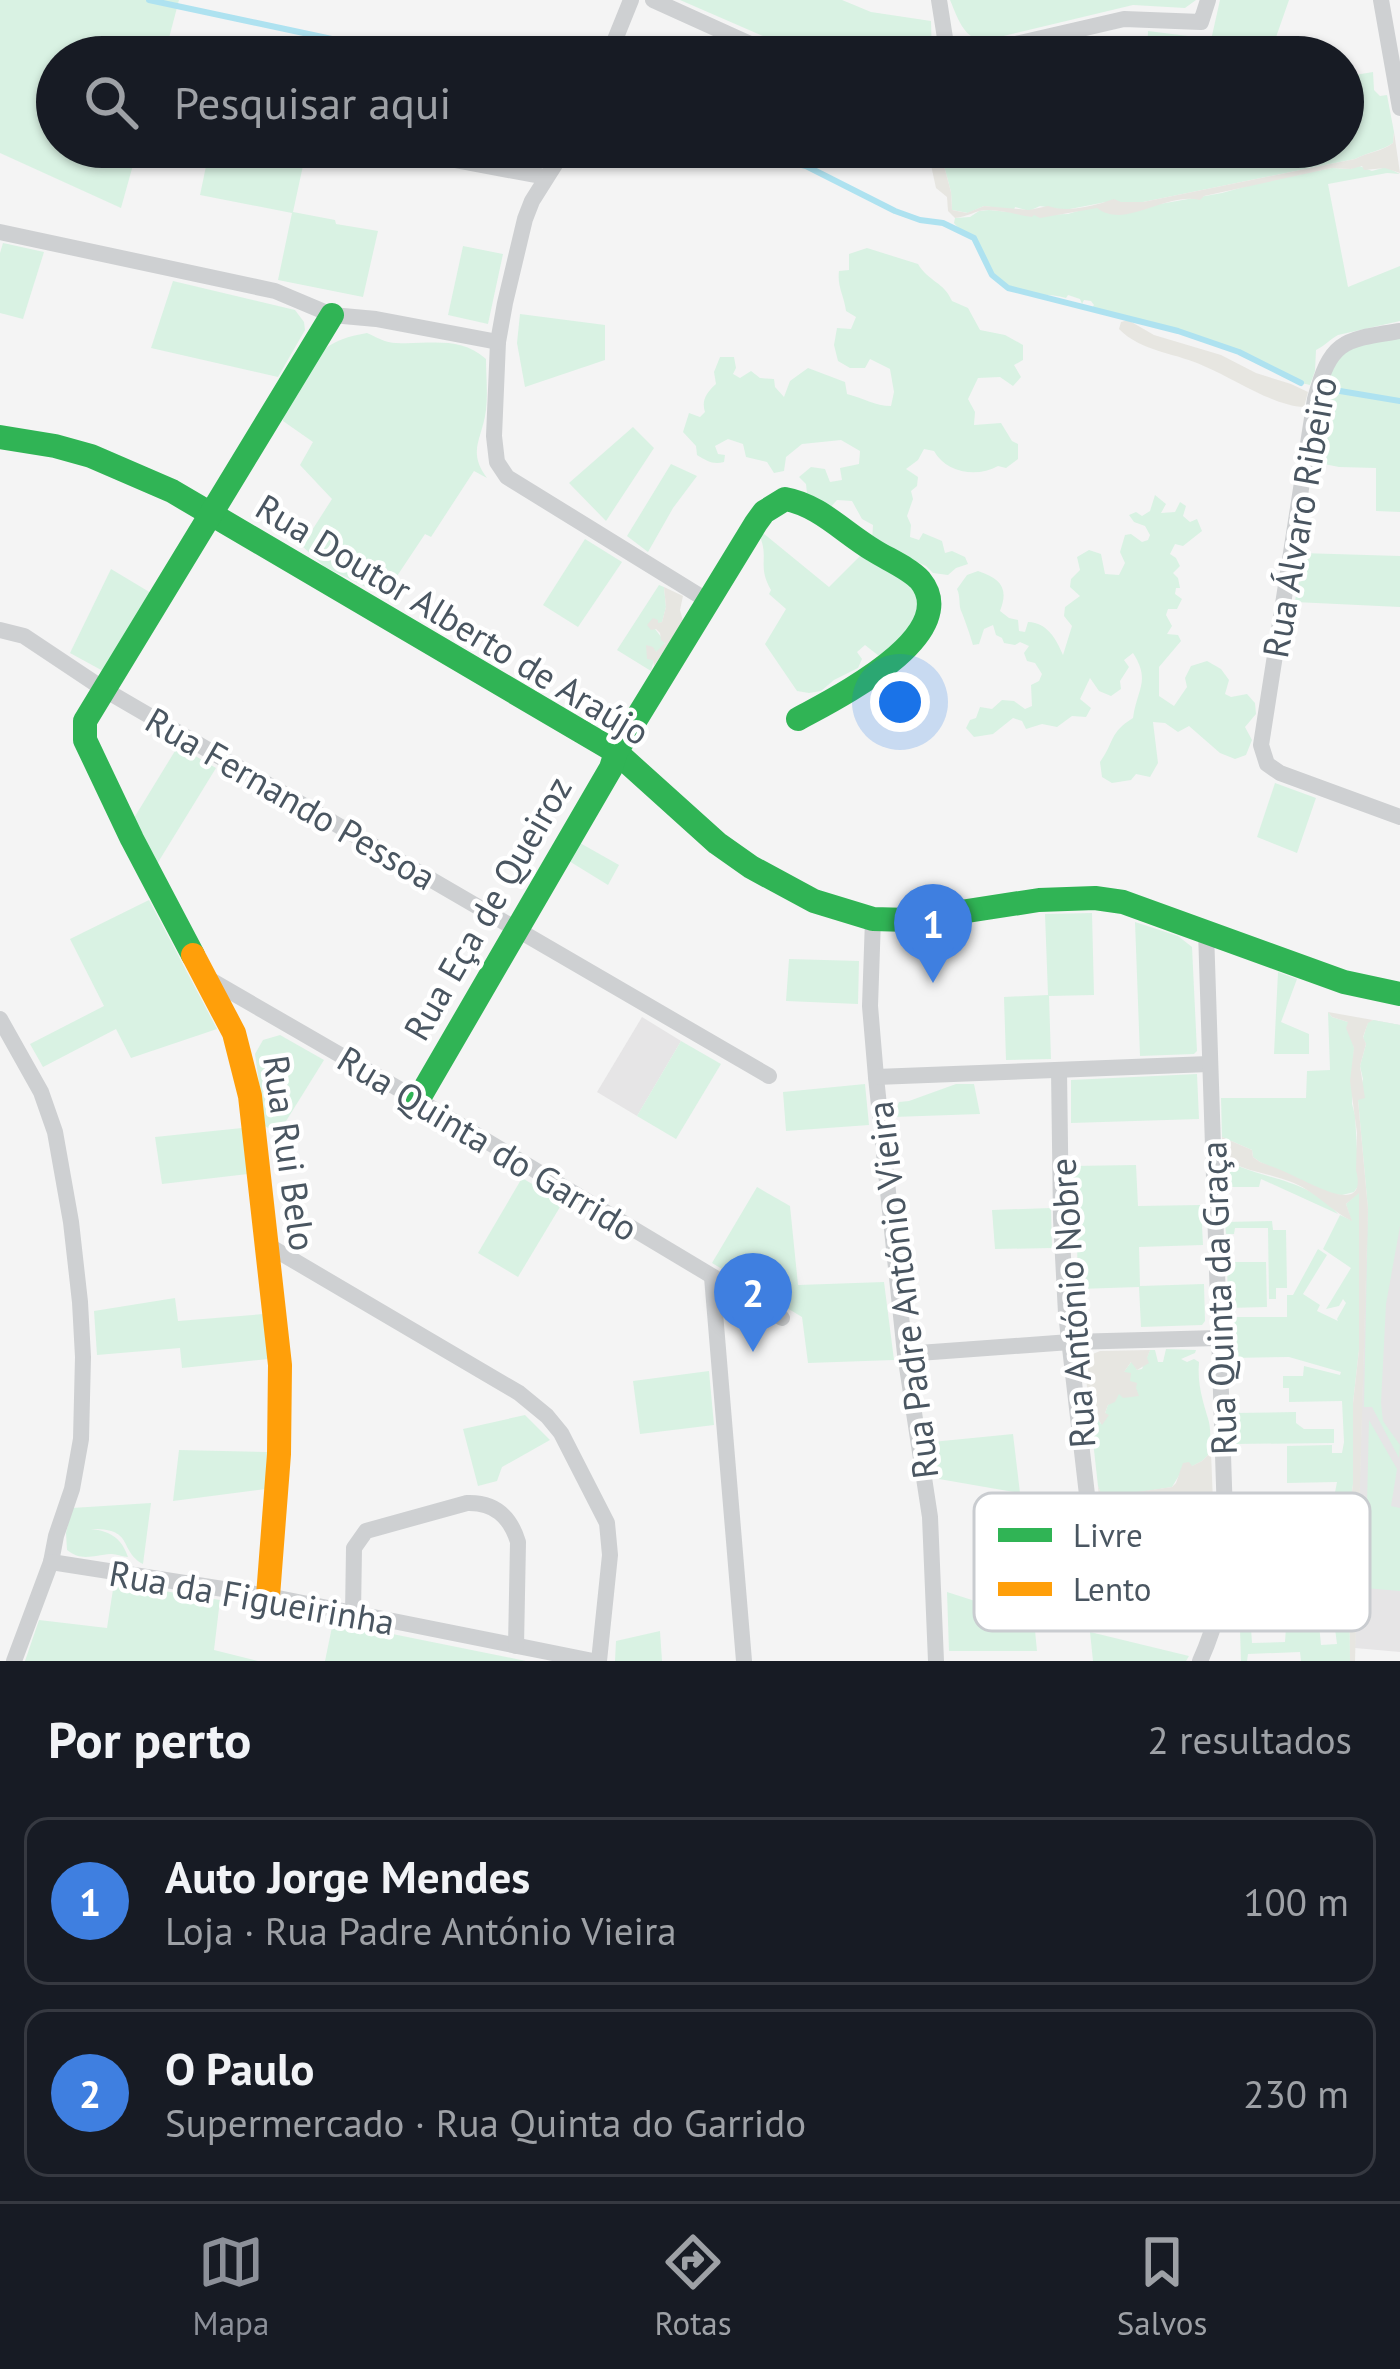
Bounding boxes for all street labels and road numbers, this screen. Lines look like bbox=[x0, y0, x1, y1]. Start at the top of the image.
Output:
street label: Rua Álvaro Ribeiro bbox=[1251, 373, 1347, 661]
street label: Rua Doutor Alberto de Araújo bbox=[248, 483, 658, 755]
street label: Rua Fernando Pessoa bbox=[138, 696, 444, 900]
street label: Rua Eça de Queiroz bbox=[392, 768, 582, 1048]
street label: Rua Quinta do Garrido bbox=[329, 1035, 647, 1251]
street label: Rua Rui Belo bbox=[253, 1052, 327, 1254]
street label: Rua Padre António Vieira bbox=[856, 1098, 948, 1482]
street label: Rua Quinta da Graça bbox=[1189, 1140, 1247, 1456]
street label: Rua António Nobre bbox=[1038, 1157, 1106, 1449]
street label: Rua da Figueirinha bbox=[106, 1549, 398, 1645]

